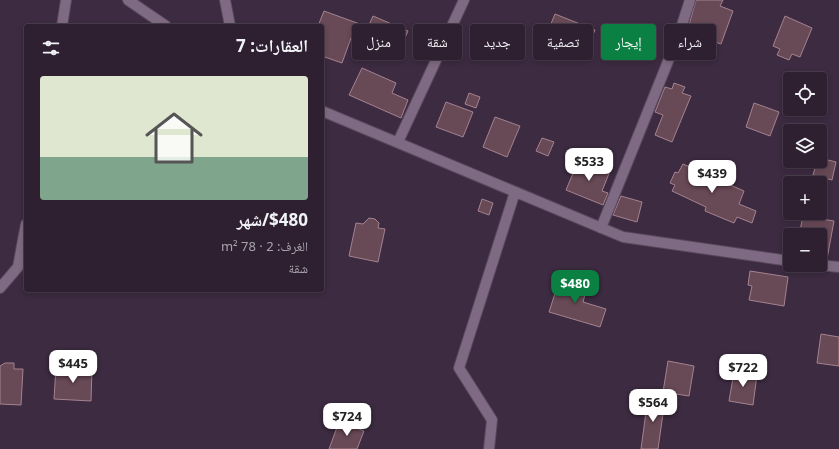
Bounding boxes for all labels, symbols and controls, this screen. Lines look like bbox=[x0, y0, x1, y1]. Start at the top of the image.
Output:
chip: منزل bbox=[352, 24, 405, 60]
chip: شقة bbox=[413, 24, 462, 60]
chip: جديد bbox=[470, 24, 525, 60]
chip: تصفية bbox=[533, 24, 593, 60]
chip: إيجار bbox=[601, 24, 656, 60]
chip: شراء bbox=[664, 24, 716, 60]
text: العقارات: 7 bbox=[236, 34, 308, 57]
icon: filters bbox=[40, 37, 62, 59]
map controls bbox=[783, 72, 827, 272]
button: locate bbox=[783, 72, 827, 116]
icon: home bbox=[138, 102, 210, 174]
button: layers bbox=[783, 124, 827, 168]
pin: $533 bbox=[565, 148, 613, 182]
text: $533 bbox=[574, 152, 604, 170]
pin: $439 bbox=[688, 160, 736, 194]
text: $439 bbox=[697, 164, 727, 182]
button: + bbox=[783, 176, 827, 220]
text: $480/شهر bbox=[237, 208, 308, 231]
button: − bbox=[783, 228, 827, 272]
text: الغرف: 2 · 78 m² bbox=[221, 237, 308, 255]
text: شقة bbox=[289, 259, 308, 277]
pin: $480 bbox=[551, 270, 599, 304]
text: $480 bbox=[560, 274, 590, 292]
pin: $445 bbox=[49, 350, 97, 384]
text: $445 bbox=[58, 354, 88, 372]
pin: $722 bbox=[719, 354, 767, 388]
text: $722 bbox=[728, 358, 758, 376]
pin: $564 bbox=[629, 389, 677, 423]
text: $564 bbox=[638, 393, 668, 411]
pin: $724 bbox=[323, 403, 371, 437]
text: $724 bbox=[332, 407, 362, 425]

